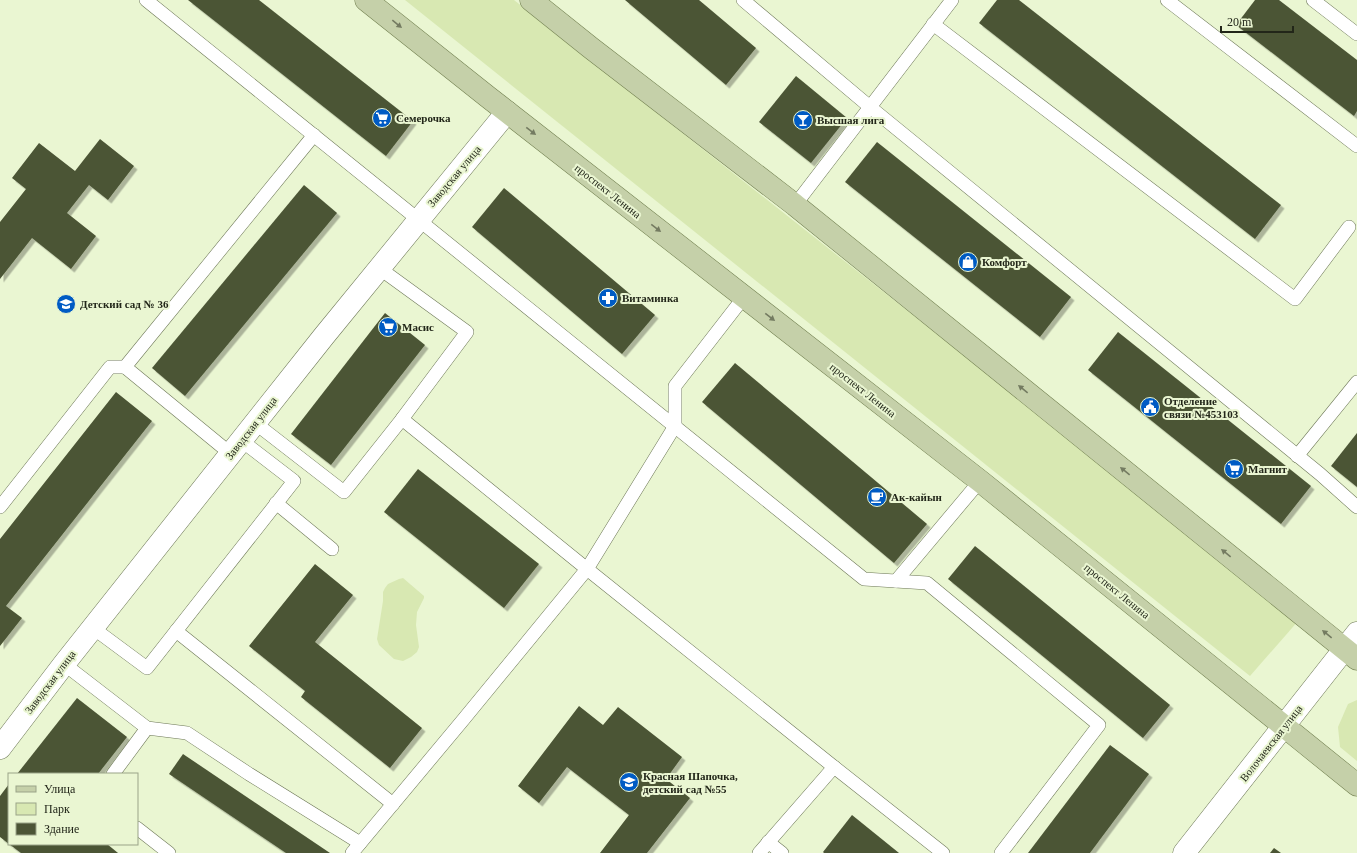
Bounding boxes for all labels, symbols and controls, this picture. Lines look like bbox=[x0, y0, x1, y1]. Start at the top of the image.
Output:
scale bar bbox=[1221, 8, 1293, 34]
text: 20 m bbox=[1227, 15, 1252, 29]
one-way arrow bbox=[391, 20, 402, 29]
supermarket icon: Семерочка bbox=[371, 107, 393, 129]
bar icon: Высшая лига bbox=[792, 109, 814, 131]
place label: Семерочка bbox=[396, 112, 451, 124]
place label: Высшая лига bbox=[817, 114, 885, 126]
one-way arrow bbox=[526, 127, 537, 136]
street label: Заводская улица bbox=[425, 143, 483, 209]
street label: проспект Ленина bbox=[573, 162, 643, 221]
one-way arrow bbox=[651, 224, 662, 233]
shop icon: Комфорт bbox=[957, 251, 979, 273]
place label: Комфорт bbox=[982, 256, 1027, 268]
pharmacy icon: Витаминка bbox=[597, 287, 619, 309]
place label: Витаминка bbox=[622, 292, 679, 304]
school or university icon: Детский сад № 36 bbox=[55, 293, 77, 315]
place label: Детский сад № 36 bbox=[80, 298, 169, 310]
one-way arrow bbox=[764, 313, 775, 321]
supermarket icon: Масис bbox=[377, 316, 399, 338]
place label: Масис bbox=[402, 321, 434, 333]
street label: проспект Ленина bbox=[828, 361, 898, 420]
one-way arrow bbox=[1018, 385, 1029, 394]
street label: Заводская улица bbox=[223, 394, 279, 462]
place label: Отделение связи №453103 bbox=[1164, 395, 1239, 420]
public building icon: Отделение связи №453103 bbox=[1139, 396, 1161, 418]
supermarket icon: Магнит bbox=[1223, 458, 1245, 480]
place label: Магнит bbox=[1248, 463, 1288, 475]
one-way arrow bbox=[1119, 467, 1130, 475]
cafe icon: Ак-кайын bbox=[866, 486, 888, 508]
place label: Ак-кайын bbox=[891, 491, 943, 503]
one-way arrow bbox=[1220, 548, 1231, 557]
street label: проспект Ленина bbox=[1082, 561, 1152, 621]
one-way arrow bbox=[1321, 630, 1332, 639]
street label: Заводская улица bbox=[22, 648, 78, 716]
street label: Волочаевская улица bbox=[1237, 702, 1305, 784]
place label: Красная Шапочка, детский сад №55 bbox=[643, 770, 738, 795]
school or university icon: Красная Шапочка, детский сад №55 bbox=[618, 771, 640, 793]
legend bbox=[8, 773, 138, 845]
text: Улица bbox=[44, 782, 76, 796]
text: Парк bbox=[44, 802, 70, 816]
text: Здание bbox=[44, 822, 79, 836]

